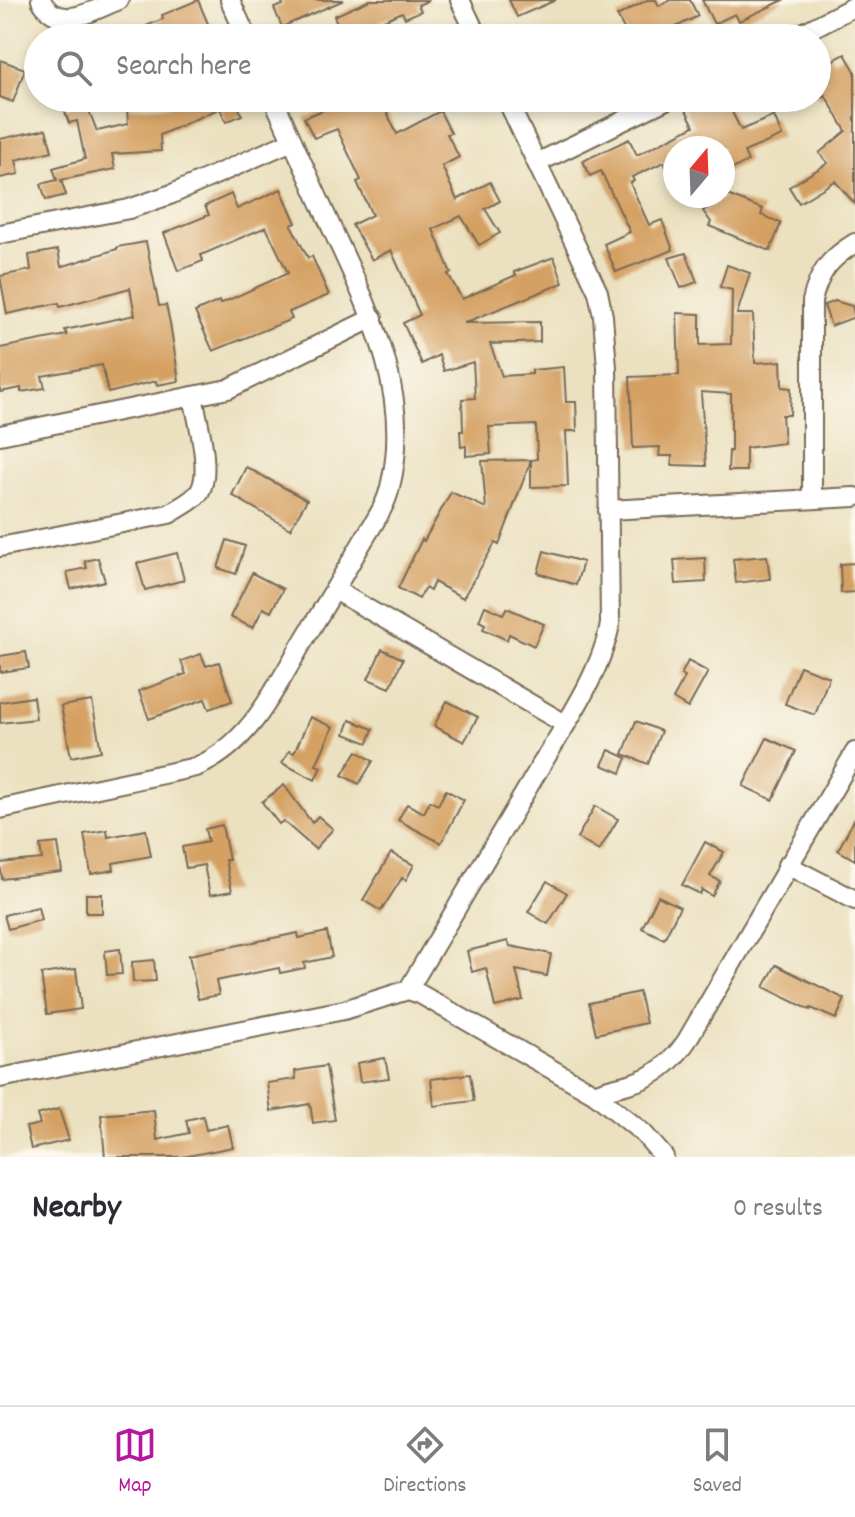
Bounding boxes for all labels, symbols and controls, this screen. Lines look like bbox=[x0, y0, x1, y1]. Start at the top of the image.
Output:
search box bbox=[24, 24, 831, 112]
icon: search bbox=[52, 46, 96, 90]
text: Search here bbox=[116, 47, 252, 90]
north arrow bbox=[663, 136, 735, 208]
text: Nearby bbox=[32, 1185, 121, 1234]
text: 0 results bbox=[733, 1191, 823, 1228]
tab: Map bbox=[113, 1423, 157, 1502]
tab: Directions bbox=[383, 1423, 467, 1502]
tab: Saved bbox=[693, 1423, 742, 1502]

